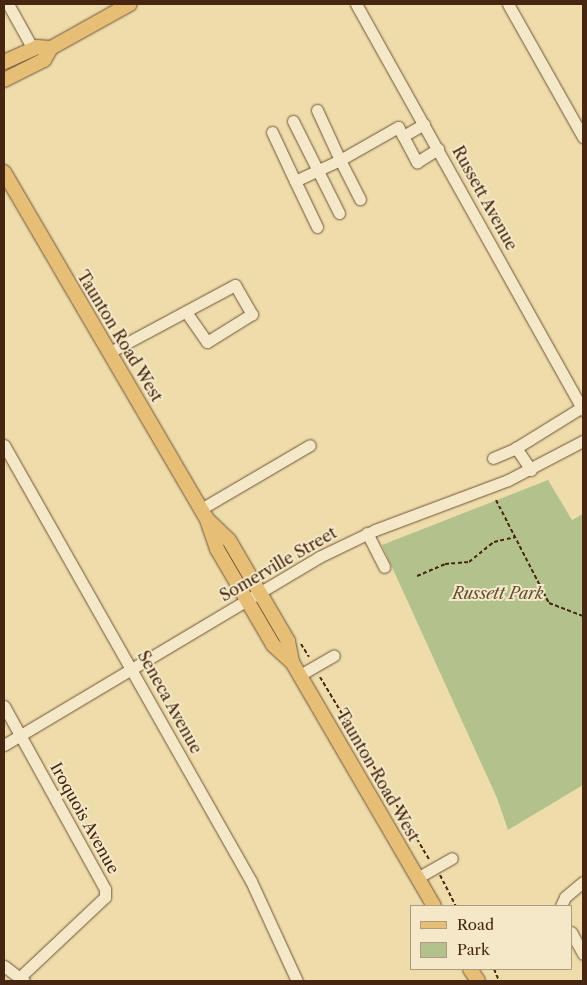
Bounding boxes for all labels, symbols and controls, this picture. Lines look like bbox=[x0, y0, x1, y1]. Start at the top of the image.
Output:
street label: Russett Avenue bbox=[448, 142, 522, 254]
street label: Taunton Road West bbox=[73, 267, 167, 405]
street label: Somerville Street bbox=[216, 523, 340, 605]
park label: Russett Park bbox=[452, 583, 544, 603]
street label: Seneca Avenue bbox=[134, 647, 206, 757]
street label: Taunton Road West bbox=[332, 705, 424, 845]
street label: Iroquois Avenue bbox=[46, 759, 124, 877]
legend bbox=[410, 905, 572, 970]
text: Road bbox=[457, 915, 494, 934]
text: Park bbox=[457, 940, 490, 959]

